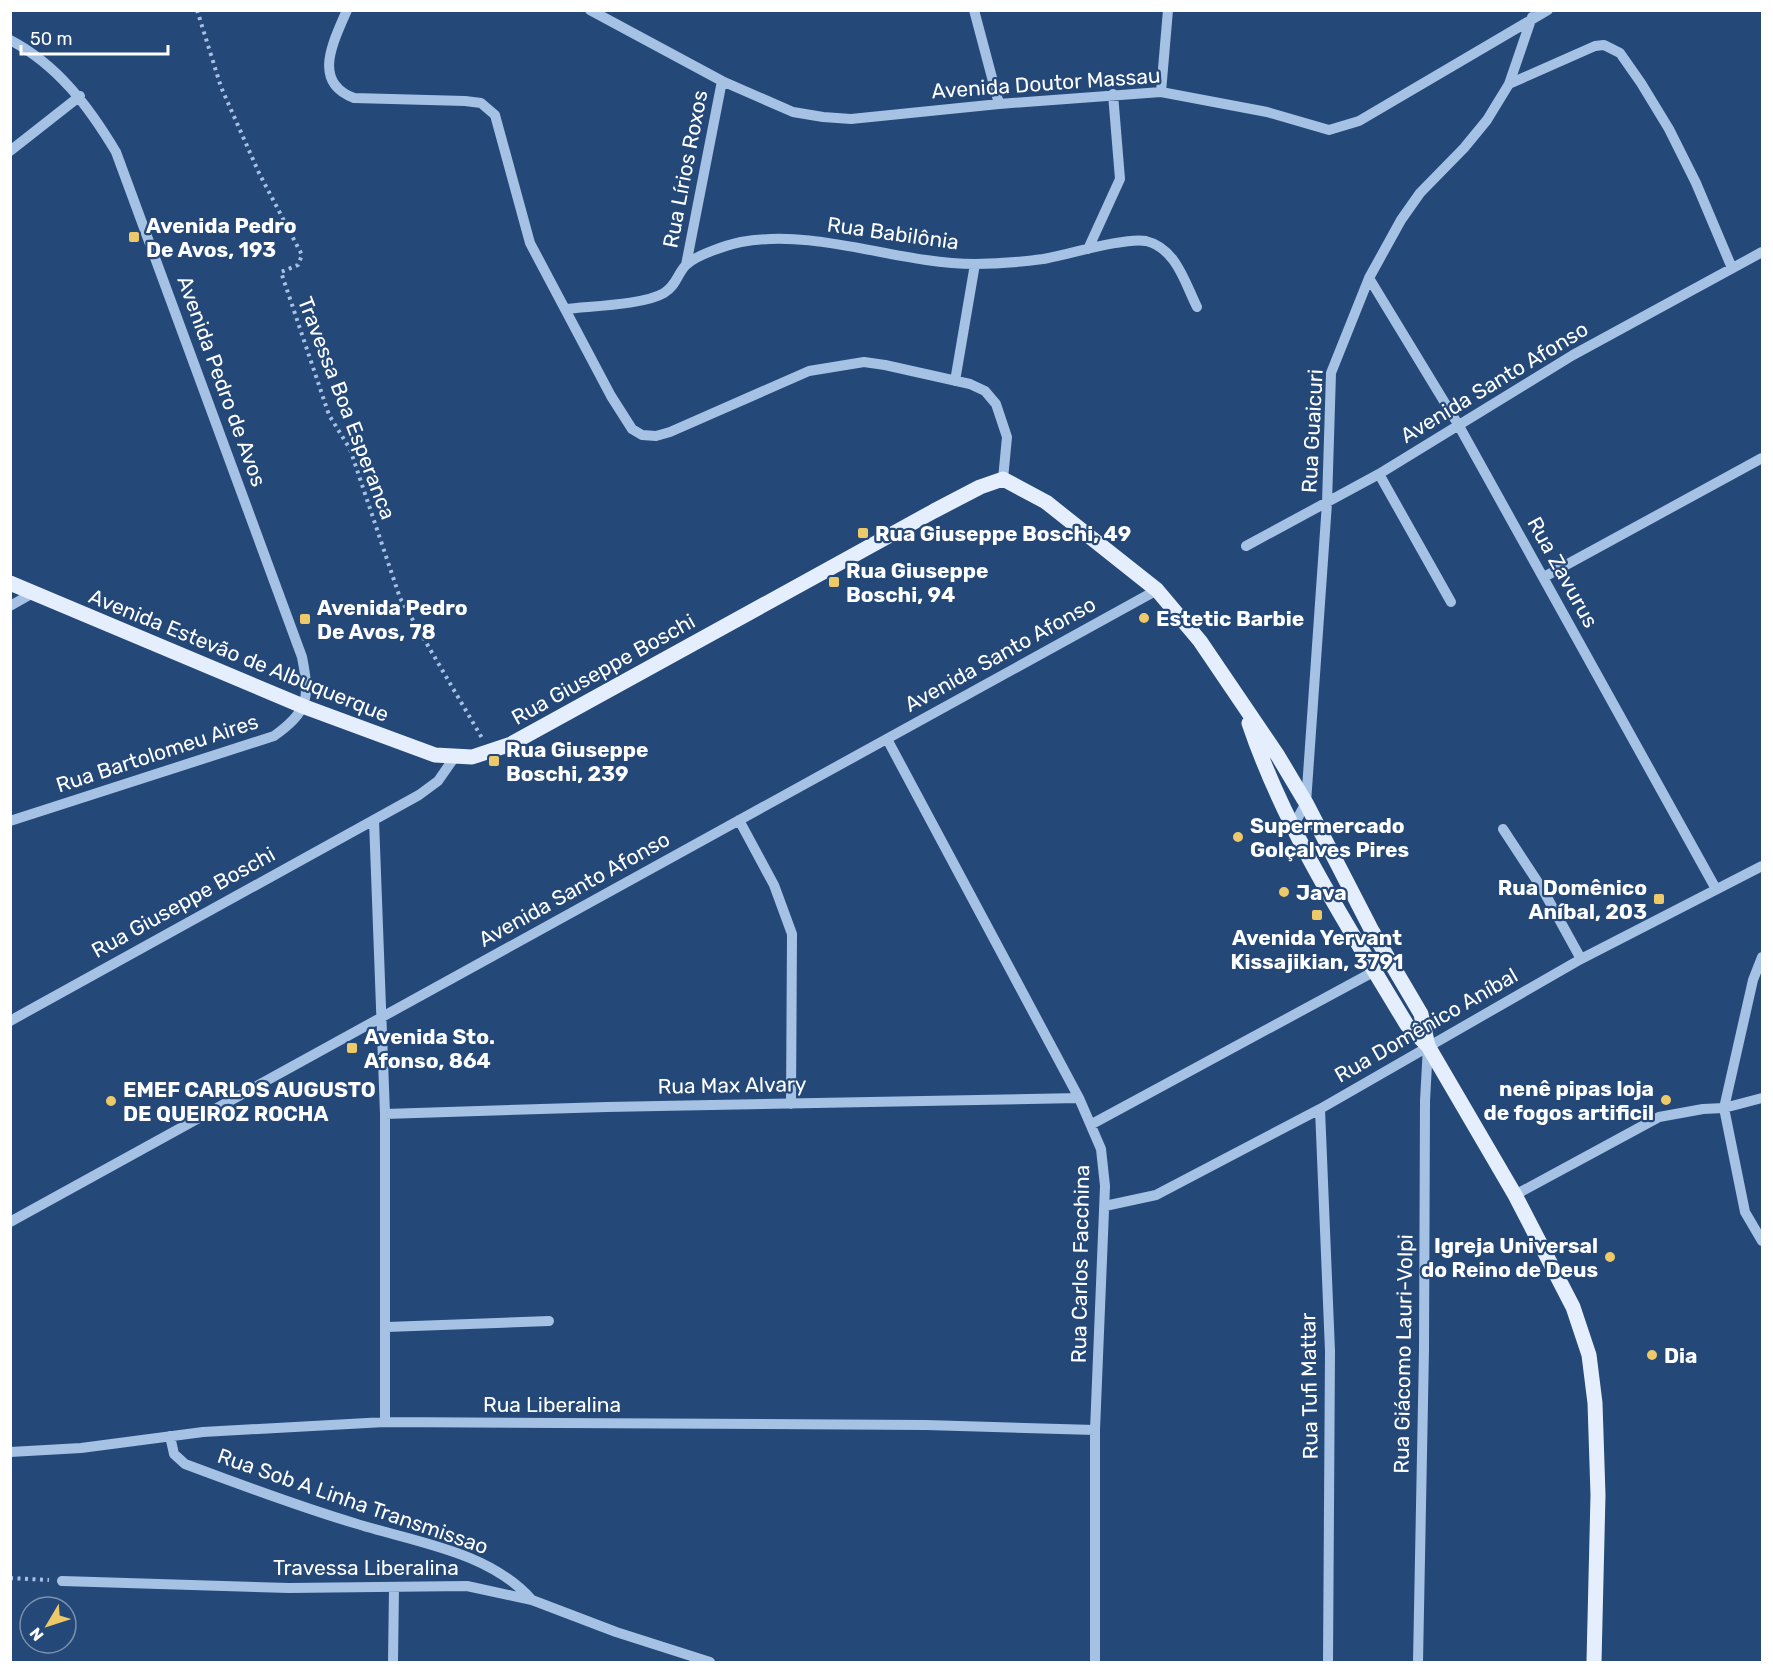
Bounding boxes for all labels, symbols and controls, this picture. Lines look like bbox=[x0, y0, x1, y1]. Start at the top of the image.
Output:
scale bar bbox=[21, 18, 168, 56]
text: 50 m bbox=[30, 28, 73, 50]
street label: Avenida Doutor Massau bbox=[931, 63, 1161, 103]
street label: Rua Lírios Roxos bbox=[657, 88, 713, 250]
street label: Rua Babilônia bbox=[825, 211, 961, 255]
place label: Avenida Pedro De Avos, 193 bbox=[146, 213, 296, 262]
marker: Avenida Pedro De Avos, 193 bbox=[127, 230, 141, 244]
street label: Avenida Pedro de Avos bbox=[172, 272, 272, 490]
street label: Travessa Boa Esperanca bbox=[293, 293, 401, 523]
street label: Avenida Santo Afonso bbox=[1396, 316, 1592, 448]
street label: Rua Guaicuri bbox=[1296, 368, 1328, 494]
street label: Rua Zavurus bbox=[1522, 512, 1604, 632]
place label: Rua Giuseppe Boschi, 49 bbox=[875, 521, 1131, 546]
marker: Rua Giuseppe Boschi, 49 bbox=[856, 526, 870, 540]
place label: Rua Giuseppe Boschi, 94 bbox=[846, 558, 989, 607]
marker: Rua Giuseppe Boschi, 94 bbox=[827, 575, 841, 589]
street label: Avenida Estevão de Albuquerque bbox=[85, 583, 393, 727]
street label: Avenida Santo Afonso bbox=[900, 591, 1100, 717]
place label: Avenida Pedro De Avos, 78 bbox=[317, 595, 467, 644]
place label: Estetic Barbie bbox=[1156, 606, 1304, 631]
street label: Rua Giuseppe Boschi bbox=[507, 608, 699, 730]
marker: Estetic Barbie bbox=[1137, 611, 1151, 625]
marker: Avenida Pedro De Avos, 78 bbox=[298, 612, 312, 626]
street label: Rua Bartolomeu Aires bbox=[53, 708, 261, 798]
place label: Rua Giuseppe Boschi, 239 bbox=[506, 737, 649, 786]
marker: Rua Giuseppe Boschi, 239 bbox=[487, 754, 501, 768]
place label: Supermercado Golçalves Pires bbox=[1250, 813, 1409, 862]
street label: Avenida Santo Afonso bbox=[474, 826, 674, 952]
marker: Supermercado Golçalves Pires bbox=[1231, 830, 1245, 844]
street label: Rua Giuseppe Boschi bbox=[87, 841, 279, 963]
place label: Rua Domênico Aníbal, 203 bbox=[1498, 875, 1647, 924]
place label: Java bbox=[1296, 880, 1347, 905]
marker: Java bbox=[1277, 885, 1291, 899]
marker: Rua Domênico Aníbal, 203 bbox=[1652, 892, 1666, 906]
marker: Avenida Yervant Kissajikian, 3791 bbox=[1310, 908, 1324, 922]
place label: Avenida Yervant Kissajikian, 3791 bbox=[1231, 925, 1403, 974]
street label: Rua Domênico Aníbal bbox=[1330, 962, 1522, 1088]
place label: Avenida Sto. Afonso, 864 bbox=[364, 1024, 495, 1073]
marker: Avenida Sto. Afonso, 864 bbox=[345, 1041, 359, 1055]
street label: Rua Max Alvary bbox=[657, 1071, 807, 1099]
place label: nenê pipas loja de fogos artificil bbox=[1484, 1076, 1654, 1125]
place label: EMEF CARLOS AUGUSTO DE QUEIROZ ROCHA bbox=[123, 1077, 376, 1126]
marker: nenê pipas loja de fogos artificil bbox=[1659, 1093, 1673, 1107]
marker: EMEF CARLOS AUGUSTO DE QUEIROZ ROCHA bbox=[104, 1094, 118, 1108]
street label: Rua Carlos Facchina bbox=[1066, 1165, 1094, 1363]
place label: Igreja Universal do Reino de Deus bbox=[1421, 1233, 1598, 1282]
street label: Rua Giácomo Lauri-Volpi bbox=[1388, 1234, 1418, 1474]
marker: Igreja Universal do Reino de Deus bbox=[1603, 1250, 1617, 1264]
street label: Rua Tufi Mattar bbox=[1295, 1312, 1323, 1459]
place label: Dia bbox=[1664, 1343, 1697, 1368]
marker: Dia bbox=[1645, 1348, 1659, 1362]
street label: Rua Liberalina bbox=[483, 1392, 621, 1417]
street label: Rua Sob A Linha Transmissao bbox=[214, 1443, 492, 1559]
street label: Travessa Liberalina bbox=[273, 1555, 459, 1580]
north arrow bbox=[18, 1595, 78, 1655]
text: N bbox=[26, 1624, 48, 1645]

